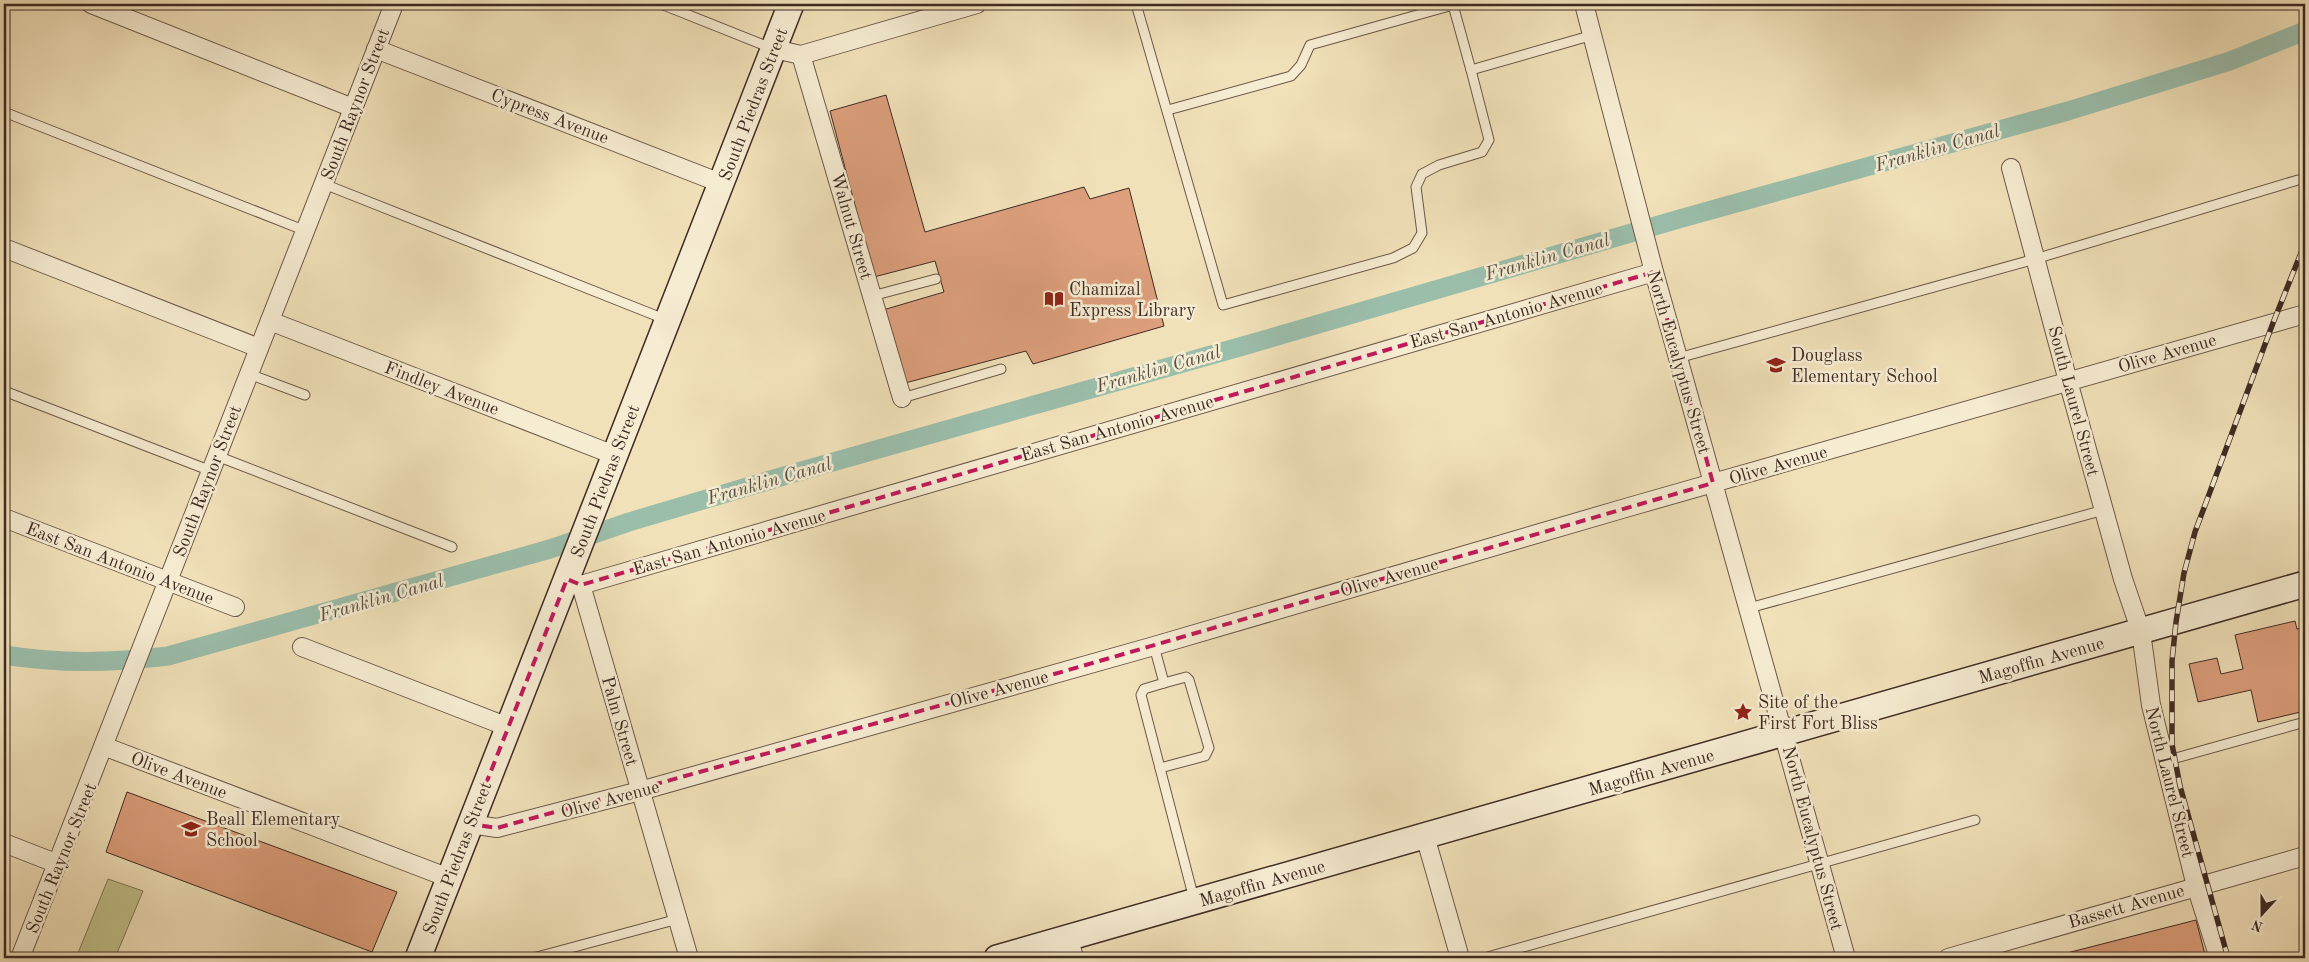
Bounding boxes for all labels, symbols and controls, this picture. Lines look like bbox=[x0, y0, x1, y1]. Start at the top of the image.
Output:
street label: South Piedras Street bbox=[716, 25, 791, 183]
street label: South Raynor Street bbox=[319, 26, 393, 183]
street label: Cypress Avenue bbox=[488, 86, 611, 148]
water label: Franklin Canal bbox=[1872, 122, 2003, 177]
street label: Walnut Street bbox=[827, 171, 875, 282]
water label: Franklin Canal bbox=[1482, 231, 1613, 286]
street label: North Eucalyptus Street bbox=[1643, 268, 1713, 456]
street label: East San Antonio Avenue bbox=[1408, 280, 1605, 352]
place label: Chamizal Express Library bbox=[1069, 281, 1196, 320]
library icon: Chamizal Express Library bbox=[1043, 288, 1065, 310]
street label: South Laurel Street bbox=[2044, 324, 2102, 478]
street label: Olive Avenue bbox=[2116, 331, 2219, 377]
water label: Franklin Canal bbox=[1093, 343, 1224, 398]
place label: Douglass Elementary School bbox=[1791, 347, 1938, 386]
school or university icon: Douglass Elementary School bbox=[1765, 354, 1787, 376]
street label: Findley Avenue bbox=[382, 359, 501, 419]
street label: East San Antonio Avenue bbox=[1019, 393, 1216, 465]
street label: South Piedras Street bbox=[568, 402, 643, 560]
street label: South Raynor Street bbox=[171, 403, 245, 560]
street label: Olive Avenue bbox=[1727, 443, 1830, 489]
water label: Franklin Canal bbox=[704, 455, 835, 510]
street label: East San Antonio Avenue bbox=[631, 507, 828, 579]
street label: East San Antonio Avenue bbox=[23, 520, 216, 608]
street label: Olive Avenue bbox=[1338, 555, 1441, 601]
water label: Franklin Canal bbox=[316, 572, 447, 627]
street label: Magoffin Avenue bbox=[1976, 634, 2106, 688]
street label: Olive Avenue bbox=[948, 668, 1051, 712]
street label: Palm Street bbox=[598, 674, 640, 768]
place label: Site of the First Fort Bliss bbox=[1758, 694, 1878, 733]
place icon: Site of the First Fort Bliss bbox=[1732, 701, 1754, 723]
street label: North Laurel Street bbox=[2142, 705, 2197, 860]
street label: North Eucalyptus Street bbox=[1779, 744, 1845, 932]
street label: Magoffin Avenue bbox=[1586, 746, 1716, 800]
street label: Olive Avenue bbox=[128, 749, 229, 803]
street label: Olive Avenue bbox=[559, 778, 662, 822]
street label: South Piedras Street bbox=[420, 779, 495, 937]
street label: South Raynor Street bbox=[23, 781, 100, 936]
place label: Beall Elementary School bbox=[206, 811, 341, 850]
school or university icon: Beall Elementary School bbox=[180, 818, 202, 840]
street label: Magoffin Avenue bbox=[1197, 857, 1327, 911]
street label: Bassett Avenue bbox=[2066, 882, 2186, 932]
north arrow bbox=[2236, 890, 2286, 940]
text: N bbox=[2250, 917, 2265, 934]

